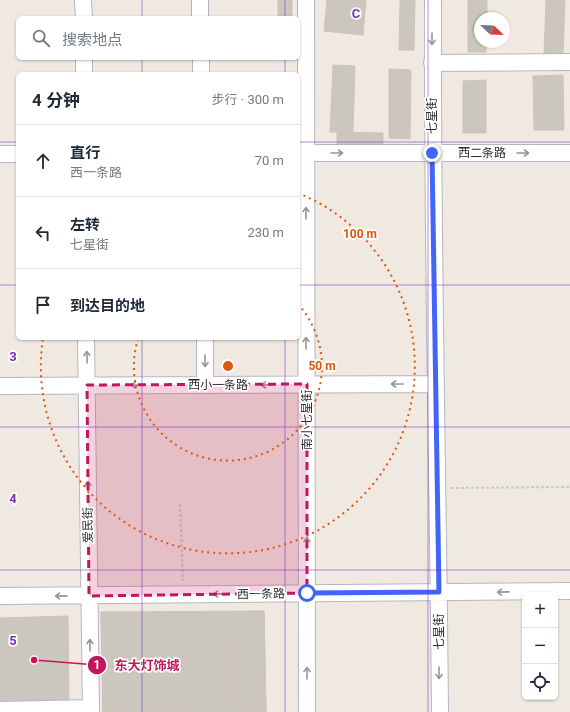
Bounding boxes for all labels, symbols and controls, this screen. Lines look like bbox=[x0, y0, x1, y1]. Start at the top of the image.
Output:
text: C bbox=[352, 6, 361, 21]
north arrow bbox=[474, 12, 510, 48]
search box bbox=[16, 16, 300, 60]
icon: search bbox=[30, 27, 52, 49]
text: 搜索地点 bbox=[62, 31, 122, 49]
one-way arrow bbox=[428, 32, 436, 45]
text: 4 分钟 bbox=[32, 90, 80, 110]
text: 步行 · 300 m bbox=[212, 92, 284, 107]
street label: 七星街 bbox=[425, 98, 439, 134]
text: 直行 bbox=[70, 144, 100, 162]
route end bbox=[423, 144, 441, 162]
street label: 西二条路 bbox=[458, 146, 506, 160]
one-way arrow bbox=[330, 149, 343, 157]
one-way arrow bbox=[516, 149, 529, 157]
icon: ahead bbox=[32, 150, 54, 172]
text: 70 m bbox=[255, 153, 284, 168]
text: 西一条路 bbox=[70, 165, 122, 180]
one-way arrow bbox=[302, 207, 310, 220]
text: 左转 bbox=[70, 216, 100, 234]
icon: left bbox=[32, 222, 54, 244]
text: 230 m bbox=[247, 225, 284, 240]
text: 100 m bbox=[343, 227, 377, 241]
text: 七星街 bbox=[70, 237, 109, 252]
icon: arrive bbox=[32, 294, 54, 316]
text: 到达目的地 bbox=[70, 297, 145, 315]
one-way arrow bbox=[302, 337, 310, 350]
text: 3 bbox=[9, 349, 17, 364]
one-way arrow bbox=[83, 351, 91, 364]
one-way arrow bbox=[201, 354, 209, 367]
centre of rings bbox=[221, 359, 235, 373]
text: 50 m bbox=[308, 359, 336, 373]
street label: 西小一条路 bbox=[188, 378, 248, 392]
one-way arrow bbox=[391, 380, 404, 388]
one-way arrow bbox=[131, 381, 144, 389]
one-way arrow bbox=[261, 381, 274, 389]
street label: 南小七星街 bbox=[300, 390, 314, 450]
one-way arrow bbox=[84, 481, 92, 494]
text: 4 bbox=[9, 491, 17, 506]
street label: 爱民街 bbox=[81, 507, 95, 543]
one-way arrow bbox=[303, 537, 311, 550]
route start bbox=[298, 584, 316, 602]
street label: 西一条路 bbox=[237, 587, 285, 601]
one-way arrow bbox=[497, 588, 510, 595]
one-way arrow bbox=[213, 590, 226, 598]
one-way arrow bbox=[55, 592, 68, 600]
map controls bbox=[522, 592, 558, 700]
button: + bbox=[522, 592, 558, 628]
street label: 七星街 bbox=[432, 614, 446, 650]
button: − bbox=[522, 628, 558, 664]
text: 5 bbox=[9, 633, 17, 648]
one-way arrow bbox=[86, 639, 94, 652]
callout: 东大灯饰城 bbox=[87, 653, 188, 678]
text: 1 bbox=[94, 658, 100, 672]
text: 东大灯饰城 bbox=[114, 658, 180, 673]
button: locate bbox=[522, 664, 558, 700]
one-way arrow bbox=[435, 666, 443, 679]
one-way arrow bbox=[303, 667, 311, 680]

